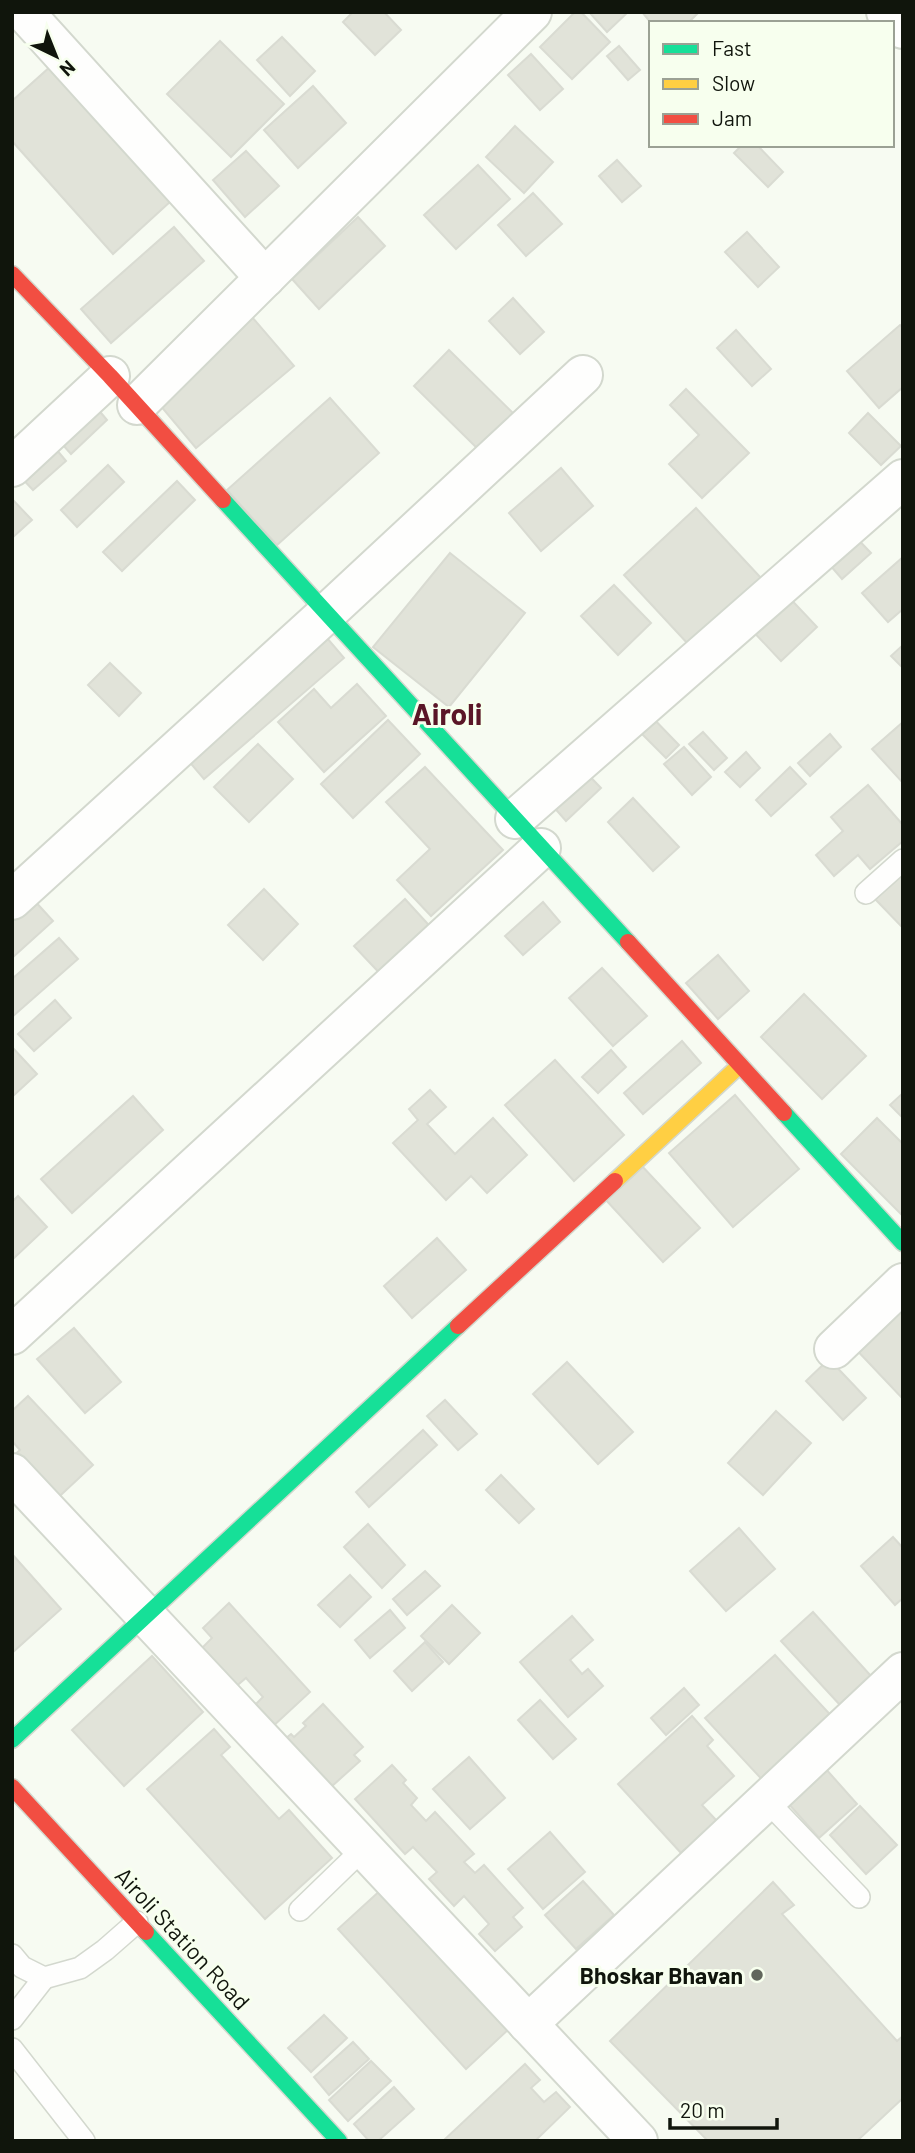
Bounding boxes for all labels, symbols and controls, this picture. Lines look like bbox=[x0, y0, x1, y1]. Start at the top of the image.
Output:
north arrow bbox=[21, 21, 91, 91]
legend bbox=[649, 21, 894, 147]
text: Fast bbox=[712, 35, 752, 60]
text: N bbox=[55, 56, 80, 82]
text: Slow bbox=[712, 70, 755, 95]
text: Jam bbox=[712, 105, 752, 130]
district label: Airoli bbox=[412, 695, 482, 731]
street label: Airoli Station Road bbox=[110, 1861, 256, 2015]
place label: Bhoskar Bhavan bbox=[580, 1961, 743, 1989]
marker: Bhoskar Bhavan bbox=[749, 1967, 765, 1983]
scale bar bbox=[670, 2086, 777, 2130]
text: 20 m bbox=[680, 2097, 725, 2122]

